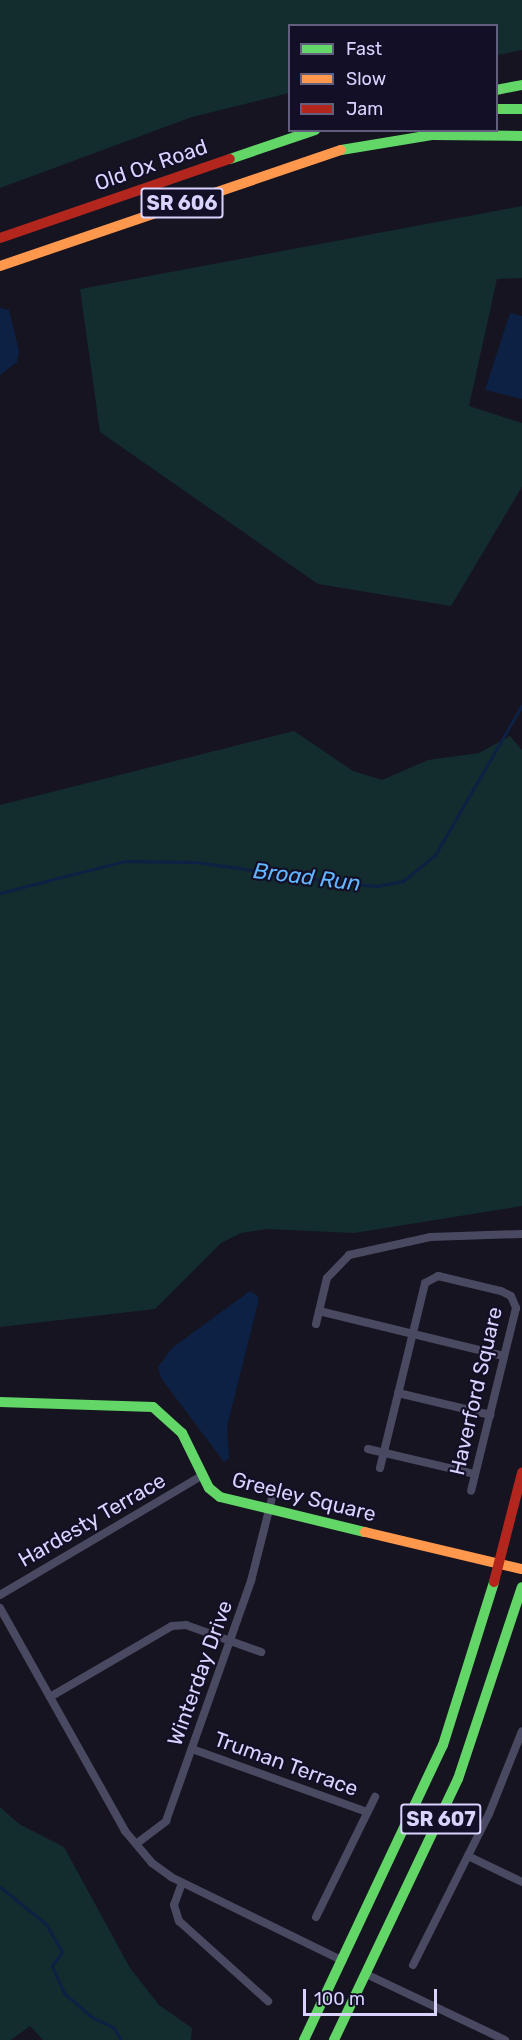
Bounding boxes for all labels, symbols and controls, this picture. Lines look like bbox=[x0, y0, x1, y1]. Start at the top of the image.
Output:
legend bbox=[288, 24, 498, 132]
text: Fast bbox=[346, 38, 382, 60]
text: Slow bbox=[346, 68, 386, 90]
text: Jam bbox=[346, 98, 383, 120]
street label: Old Ox Road bbox=[91, 134, 211, 196]
road number: SR 606 bbox=[140, 186, 224, 220]
water label: Broad Run bbox=[252, 857, 362, 897]
street label: Haverford Square bbox=[444, 1304, 508, 1478]
street label: Hardesty Terrace bbox=[13, 1467, 171, 1573]
street label: Greeley Square bbox=[229, 1467, 379, 1527]
street label: Winterday Drive bbox=[162, 1597, 238, 1749]
street label: Truman Terrace bbox=[210, 1726, 362, 1802]
road number: SR 607 bbox=[399, 1802, 483, 1836]
scale bar bbox=[306, 1977, 440, 2015]
text: 100 m bbox=[314, 1988, 365, 2010]

